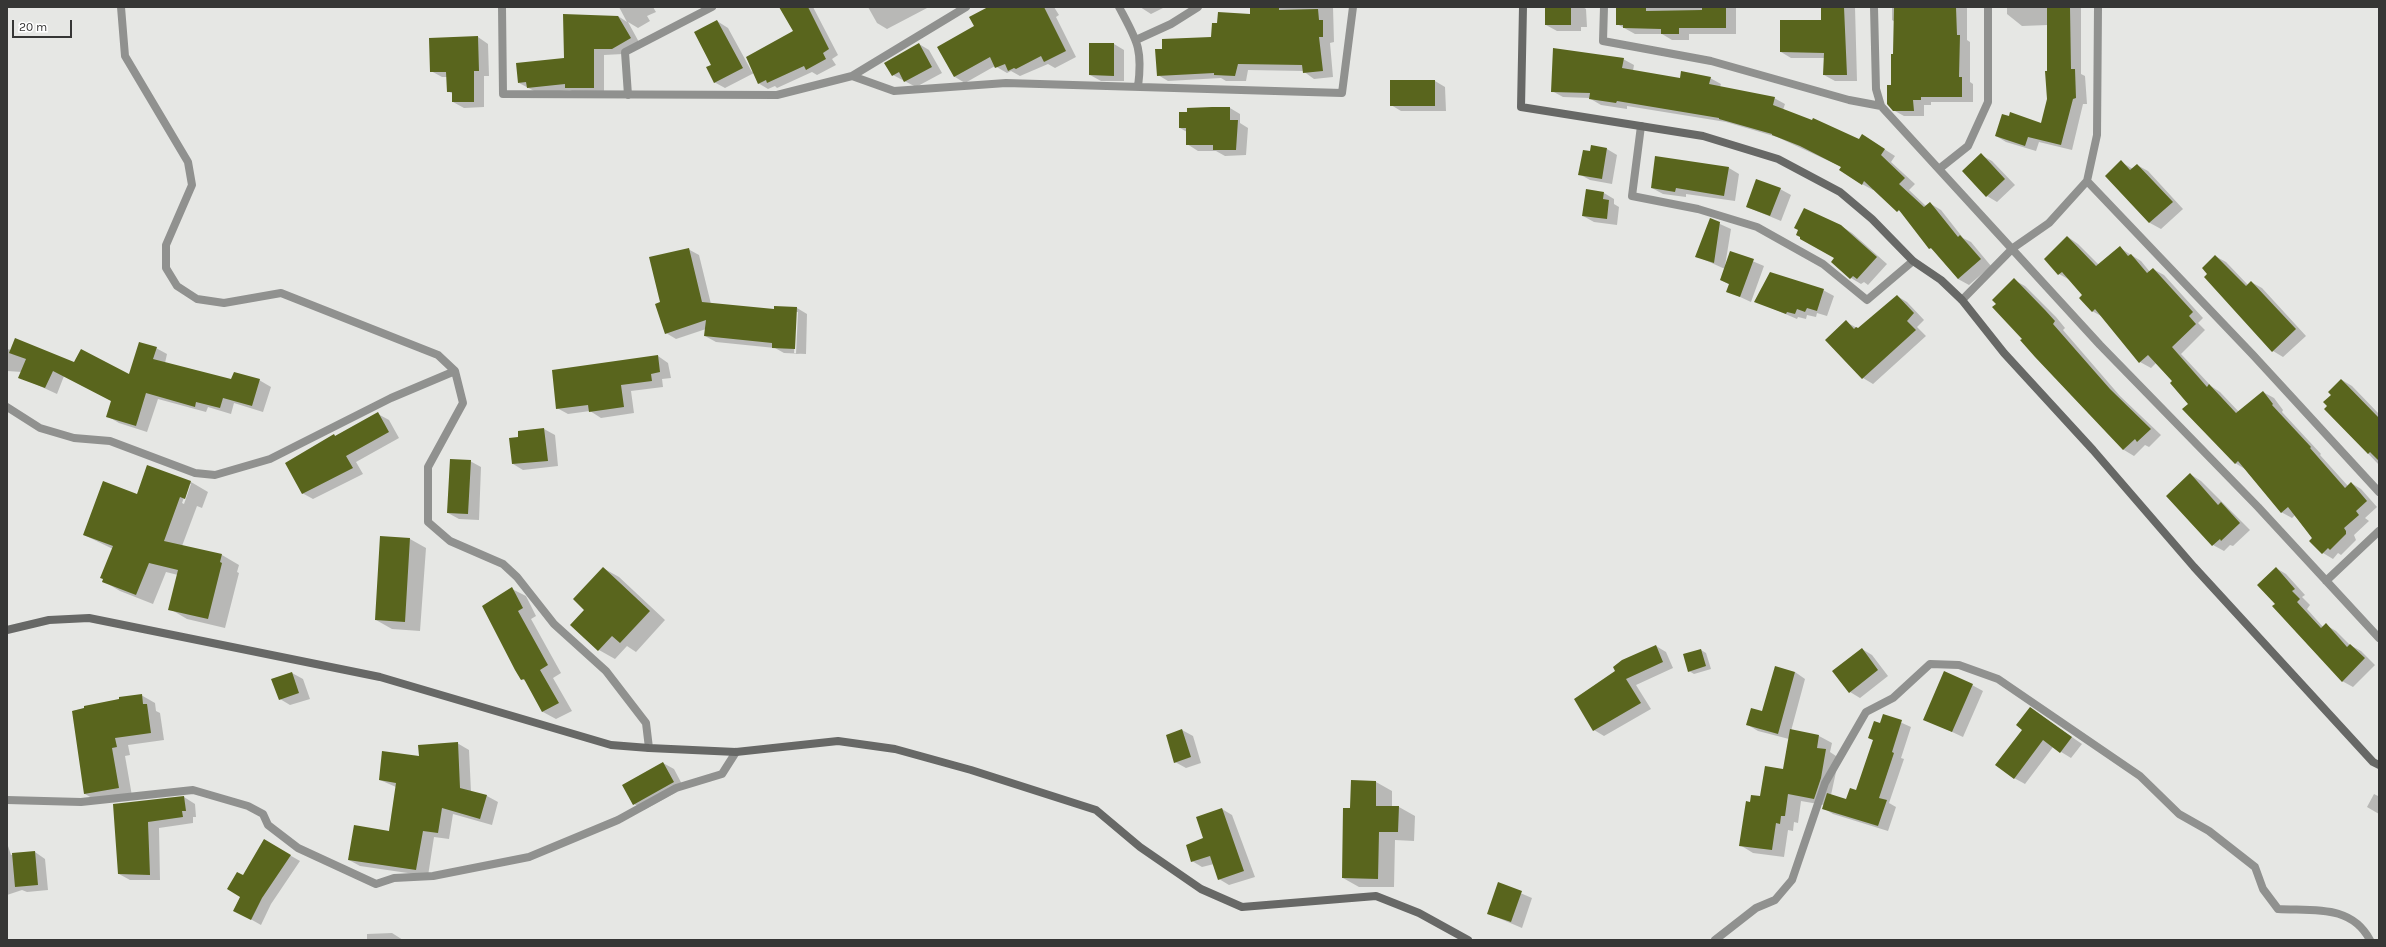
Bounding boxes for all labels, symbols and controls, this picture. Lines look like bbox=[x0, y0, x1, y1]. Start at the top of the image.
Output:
scale bar bbox=[14, 12, 74, 38]
text: 20 m bbox=[19, 20, 47, 34]

